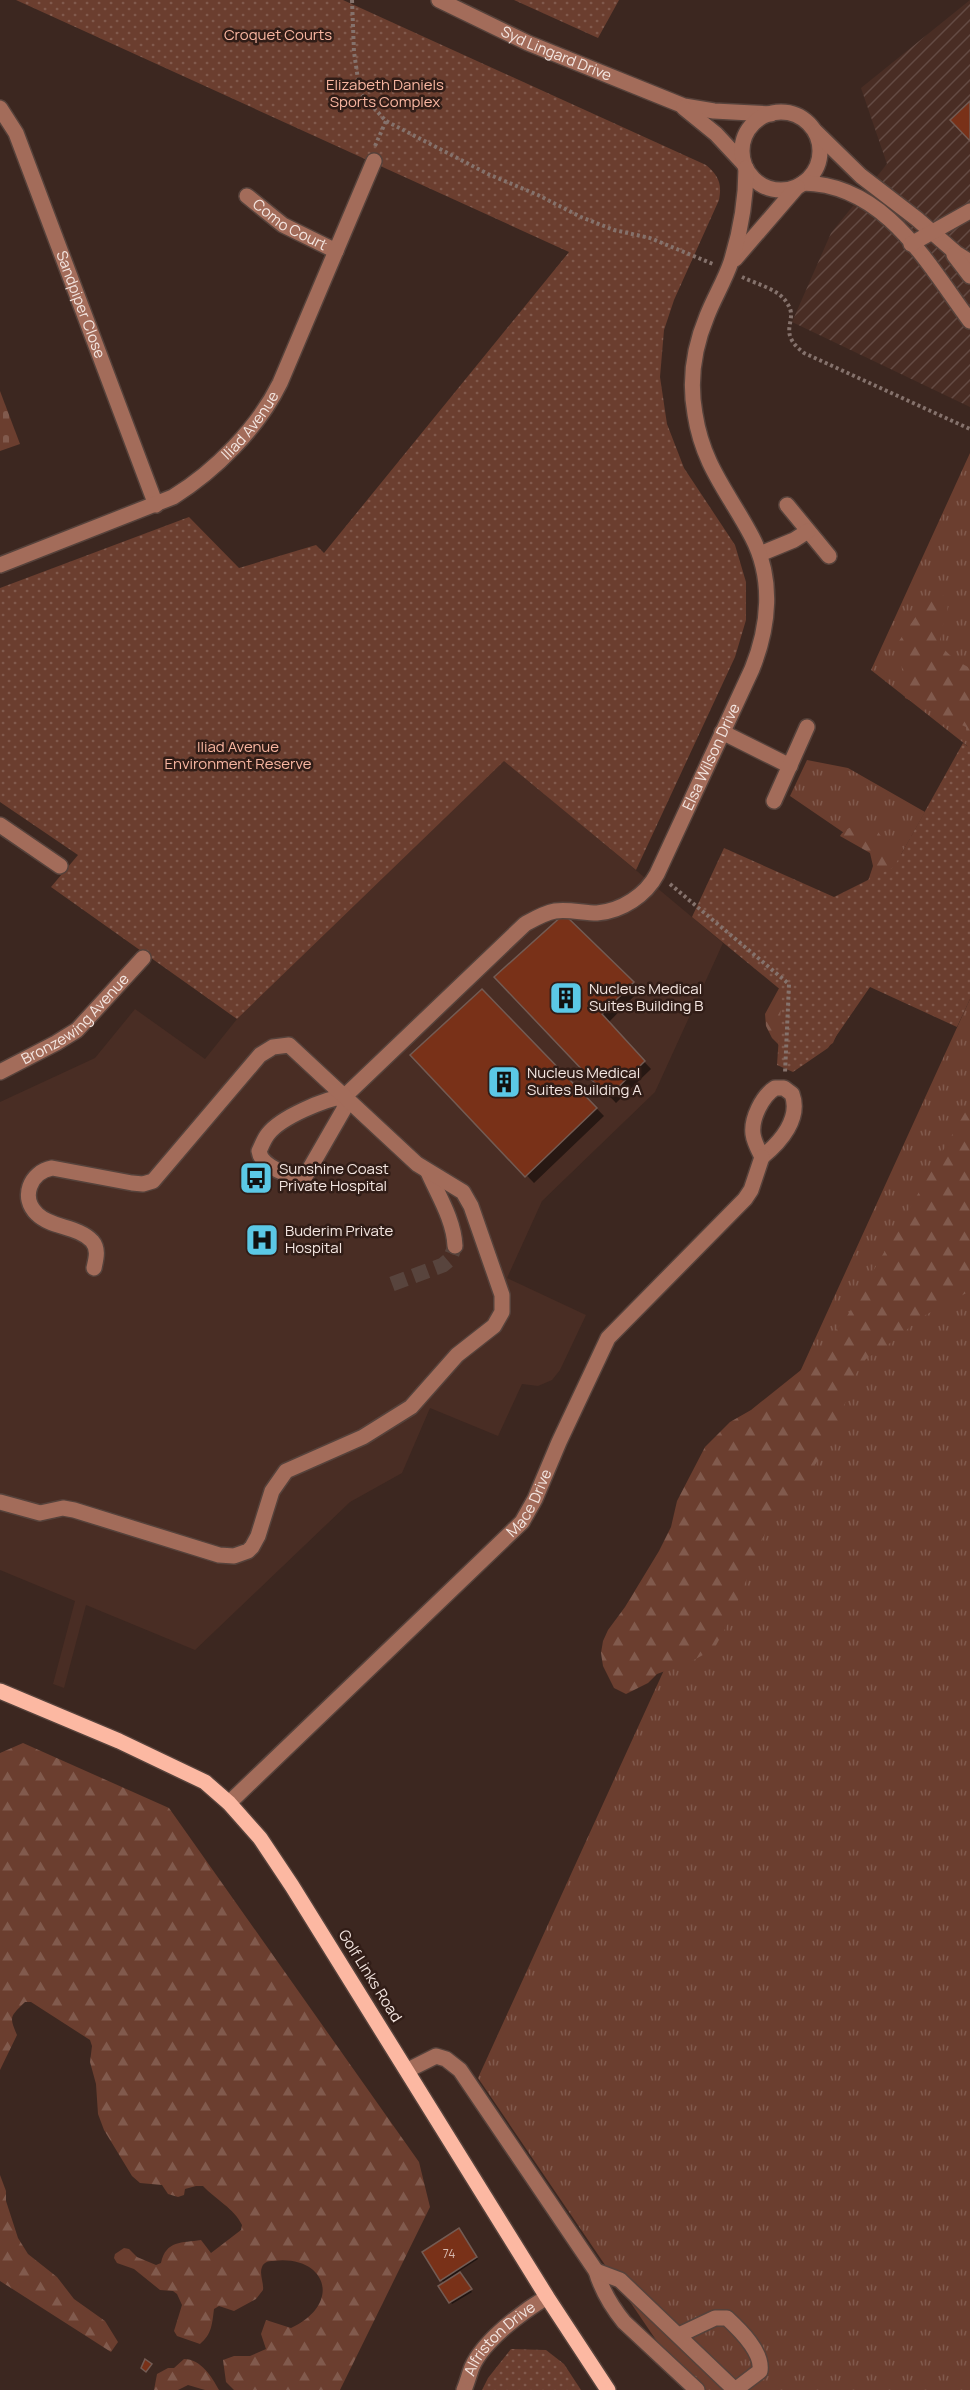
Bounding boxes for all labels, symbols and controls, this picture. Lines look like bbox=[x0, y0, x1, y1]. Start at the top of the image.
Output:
street label: Syd Lingard Drive bbox=[498, 20, 615, 86]
park label: Croquet Courts bbox=[224, 24, 332, 45]
park label: Elizabeth Daniels Sports Complex bbox=[326, 74, 444, 112]
street label: Como Court bbox=[248, 194, 331, 255]
street label: Sandpiper Close bbox=[51, 248, 111, 361]
street label: Iliad Avenue bbox=[216, 387, 284, 464]
street label: Elsa Wilson Drive bbox=[677, 700, 745, 814]
park label: Iliad Avenue Environment Reserve bbox=[164, 736, 312, 774]
street label: Bronzewing Avenue bbox=[17, 969, 134, 1069]
place label: Nucleus Medical Suites Building B bbox=[589, 978, 704, 1016]
building icon: Nucleus Medical Suites Building B bbox=[548, 980, 584, 1016]
place label: Nucleus Medical Suites Building A bbox=[527, 1062, 642, 1100]
building icon: Nucleus Medical Suites Building A bbox=[486, 1064, 522, 1100]
place label: Sunshine Coast Private Hospital bbox=[279, 1158, 389, 1196]
bus stop icon: Sunshine Coast Private Hospital bbox=[238, 1160, 274, 1196]
place label: Buderim Private Hospital bbox=[285, 1220, 394, 1258]
hospital icon: Buderim Private Hospital bbox=[244, 1222, 280, 1258]
street label: Mace Drive bbox=[501, 1465, 557, 1542]
street label: Golf Links Road bbox=[334, 1926, 407, 2026]
house number: 74 bbox=[443, 2245, 455, 2262]
street label: Alfriston Drive bbox=[459, 2296, 540, 2379]

